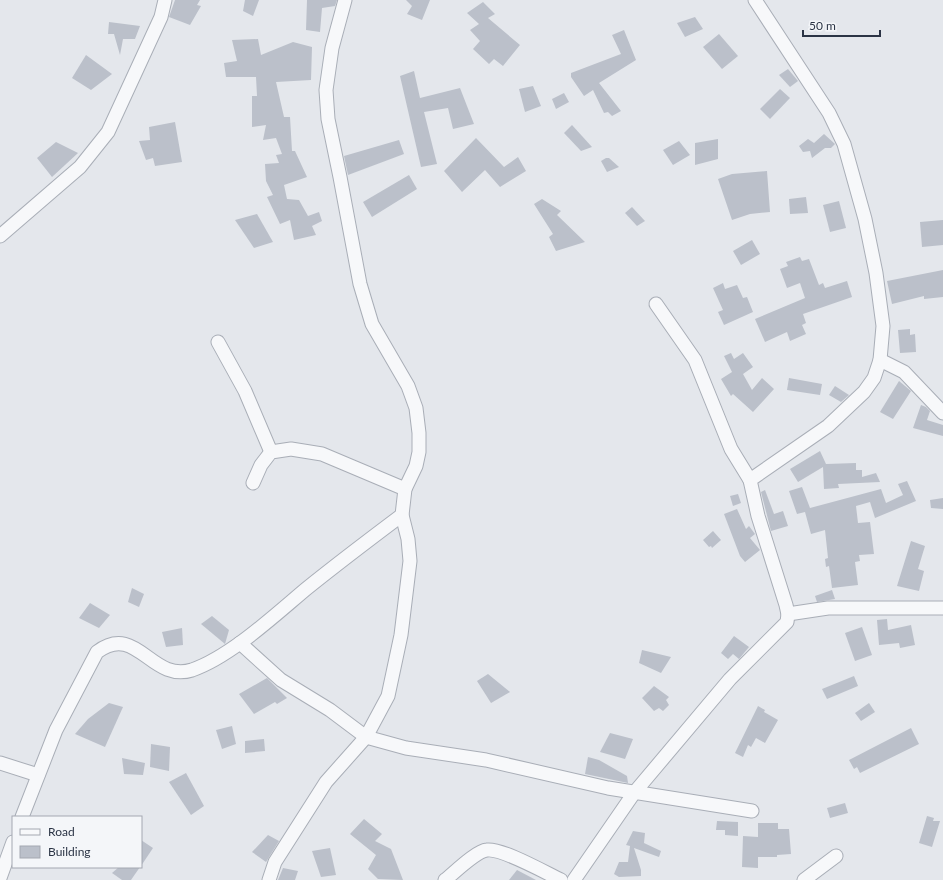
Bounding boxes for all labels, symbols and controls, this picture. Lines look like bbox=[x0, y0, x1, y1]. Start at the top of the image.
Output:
scale bar bbox=[803, 12, 880, 38]
text: 50 m bbox=[809, 18, 836, 33]
legend bbox=[12, 816, 142, 868]
text: Road bbox=[48, 824, 75, 839]
text: Building bbox=[48, 844, 91, 859]

